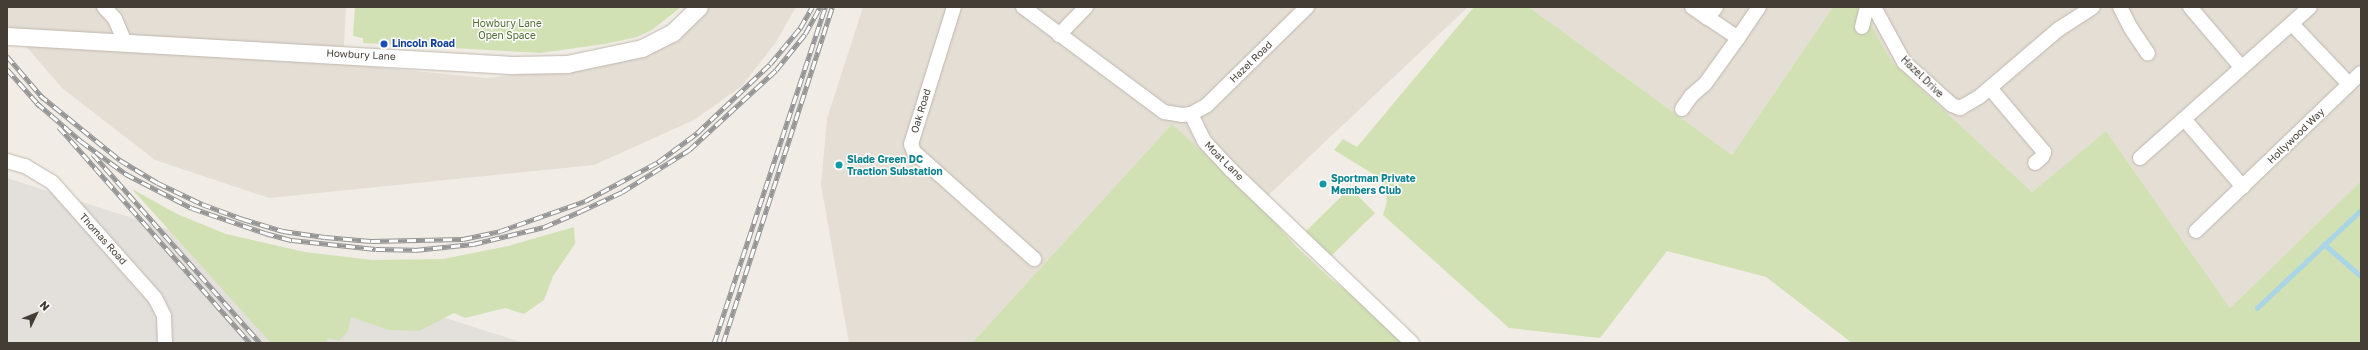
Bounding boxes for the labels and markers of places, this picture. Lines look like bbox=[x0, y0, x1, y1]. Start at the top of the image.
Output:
place label: Lincoln Road bbox=[392, 38, 455, 50]
marker: Lincoln Road bbox=[379, 39, 389, 49]
place label: Slade Green DC Traction Substation bbox=[847, 153, 943, 176]
marker: Slade Green DC Traction Substation bbox=[834, 160, 844, 170]
place label: Sportman Private Members Club bbox=[1331, 172, 1416, 196]
marker: Sportman Private Members Club bbox=[1318, 179, 1328, 189]

